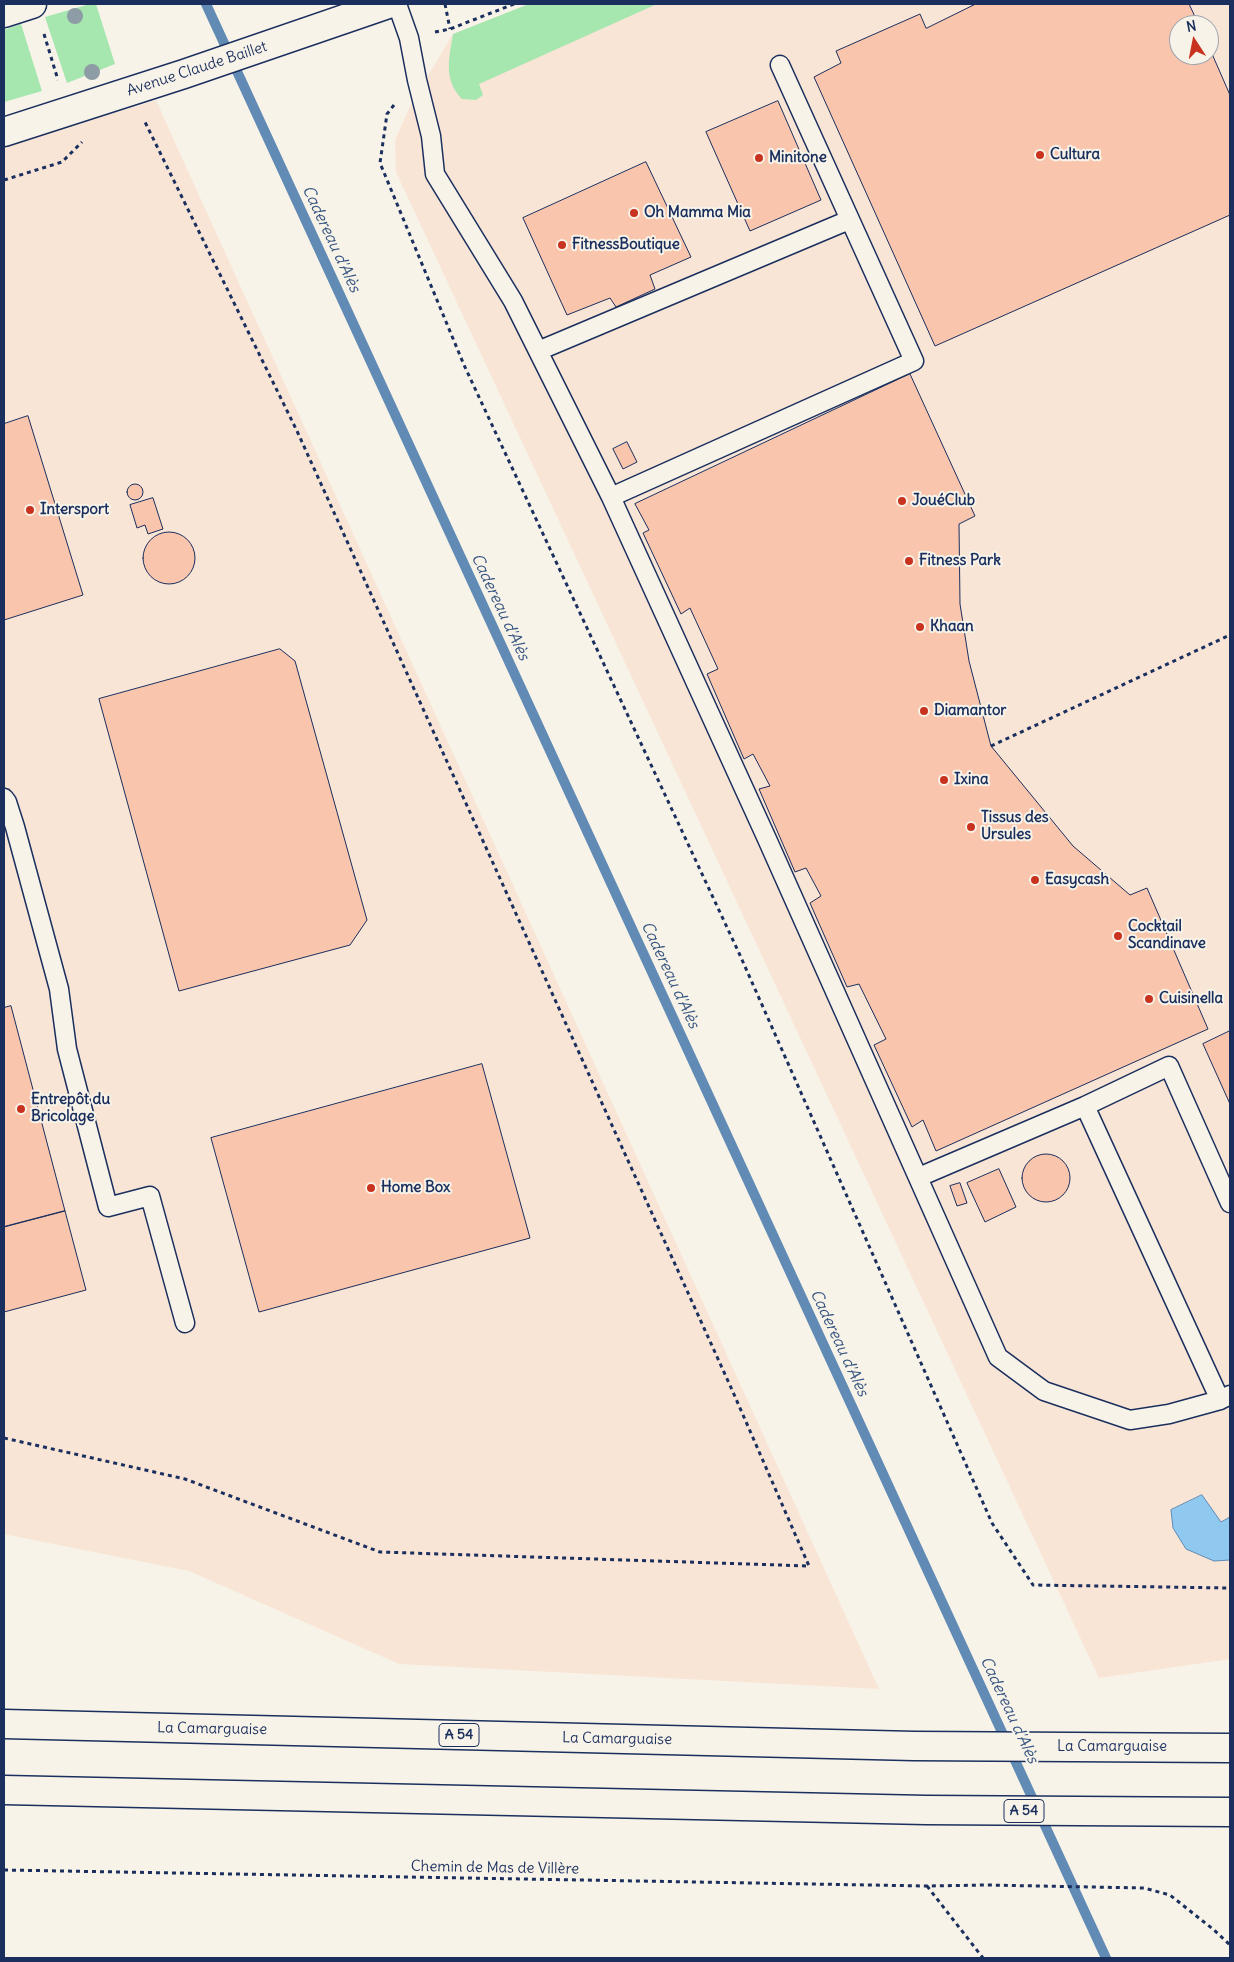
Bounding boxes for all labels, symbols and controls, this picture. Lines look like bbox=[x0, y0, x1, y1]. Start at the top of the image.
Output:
north arrow bbox=[1169, 15, 1219, 65]
text: N bbox=[1185, 16, 1198, 36]
street label: Avenue Claude Baillet bbox=[125, 38, 269, 100]
place label: Cultura bbox=[1050, 146, 1100, 164]
place label: Minitone bbox=[769, 149, 827, 167]
marker: Cultura bbox=[1034, 149, 1046, 161]
marker: Minitone bbox=[753, 152, 765, 164]
water label: Cadereau d'Alès bbox=[298, 182, 364, 296]
place label: Oh Mamma Mia bbox=[644, 204, 751, 222]
marker: Oh Mamma Mia bbox=[628, 207, 640, 219]
place label: FitnessBoutique bbox=[572, 236, 680, 254]
marker: FitnessBoutique bbox=[556, 239, 568, 251]
place label: JouéClub bbox=[912, 492, 975, 510]
marker: JouéClub bbox=[896, 495, 908, 507]
place label: Intersport bbox=[40, 501, 109, 519]
marker: Intersport bbox=[24, 504, 36, 516]
water label: Cadereau d'Alès bbox=[467, 550, 533, 664]
place label: Fitness Park bbox=[919, 552, 1001, 570]
marker: Fitness Park bbox=[903, 555, 915, 567]
place label: Khaan bbox=[930, 618, 974, 636]
marker: Khaan bbox=[914, 621, 926, 633]
place label: Diamantor bbox=[934, 702, 1006, 720]
marker: Diamantor bbox=[918, 705, 930, 717]
place label: Ixina bbox=[954, 771, 989, 789]
marker: Ixina bbox=[938, 774, 950, 786]
place label: Tissus des Ursules bbox=[981, 809, 1049, 844]
marker: Tissus des Ursules bbox=[965, 821, 977, 833]
place label: Easycash bbox=[1045, 871, 1109, 889]
marker: Easycash bbox=[1029, 874, 1041, 886]
water label: Cadereau d'Alès bbox=[637, 918, 703, 1032]
place label: Cocktail Scandinave bbox=[1128, 918, 1206, 953]
marker: Cocktail Scandinave bbox=[1112, 930, 1124, 942]
place label: Cuisinella bbox=[1159, 990, 1223, 1008]
marker: Cuisinella bbox=[1143, 993, 1155, 1005]
place label: Entrepôt du Bricolage bbox=[31, 1091, 110, 1126]
marker: Entrepôt du Bricolage bbox=[15, 1103, 27, 1115]
place label: Home Box bbox=[381, 1179, 450, 1197]
marker: Home Box bbox=[365, 1182, 377, 1194]
water label: Cadereau d'Alès bbox=[806, 1286, 872, 1400]
water label: Cadereau d'Alès bbox=[976, 1653, 1042, 1767]
street label: La Camarguaise bbox=[157, 1719, 267, 1739]
road number: A 54 bbox=[439, 1724, 479, 1746]
street label: La Camarguaise bbox=[562, 1729, 672, 1749]
street label: La Camarguaise bbox=[1057, 1738, 1167, 1756]
road number: A 54 bbox=[1004, 1800, 1044, 1822]
street label: Chemin de Mas de Villère bbox=[411, 1858, 579, 1878]

